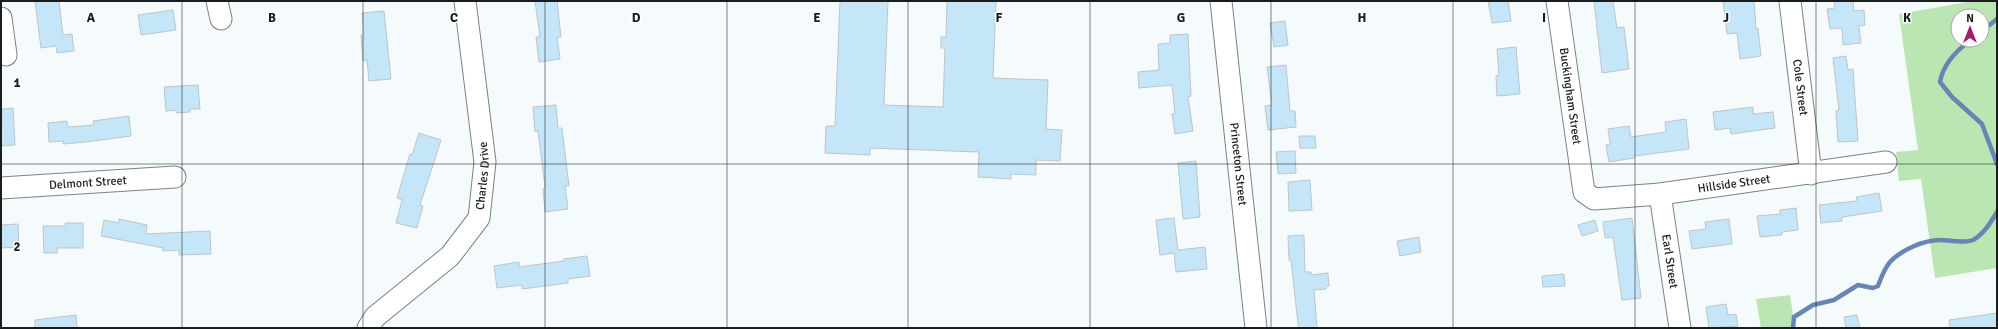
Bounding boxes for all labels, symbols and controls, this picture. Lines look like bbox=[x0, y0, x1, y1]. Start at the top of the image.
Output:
north arrow bbox=[1950, 8, 1990, 48]
text: A bbox=[87, 10, 96, 26]
text: B bbox=[268, 10, 276, 26]
text: C bbox=[450, 10, 458, 26]
text: D bbox=[632, 10, 641, 26]
text: E bbox=[813, 10, 821, 26]
text: F bbox=[996, 10, 1003, 26]
text: G bbox=[1177, 10, 1185, 26]
text: H bbox=[1358, 10, 1366, 26]
text: I bbox=[1542, 10, 1546, 26]
text: J bbox=[1723, 10, 1729, 26]
text: K bbox=[1903, 10, 1911, 26]
text: N bbox=[1966, 12, 1974, 25]
street label: Buckingham Street bbox=[1556, 47, 1584, 146]
street label: Cole Street bbox=[1789, 58, 1811, 117]
text: 1 bbox=[13, 75, 21, 91]
street label: Princeton Street bbox=[1226, 122, 1250, 206]
street label: Charles Drive bbox=[473, 141, 493, 211]
street label: Hillside Street bbox=[1697, 171, 1771, 197]
street label: Delmont Street bbox=[49, 173, 127, 193]
street label: Earl Street bbox=[1658, 233, 1681, 289]
text: 2 bbox=[13, 239, 21, 255]

